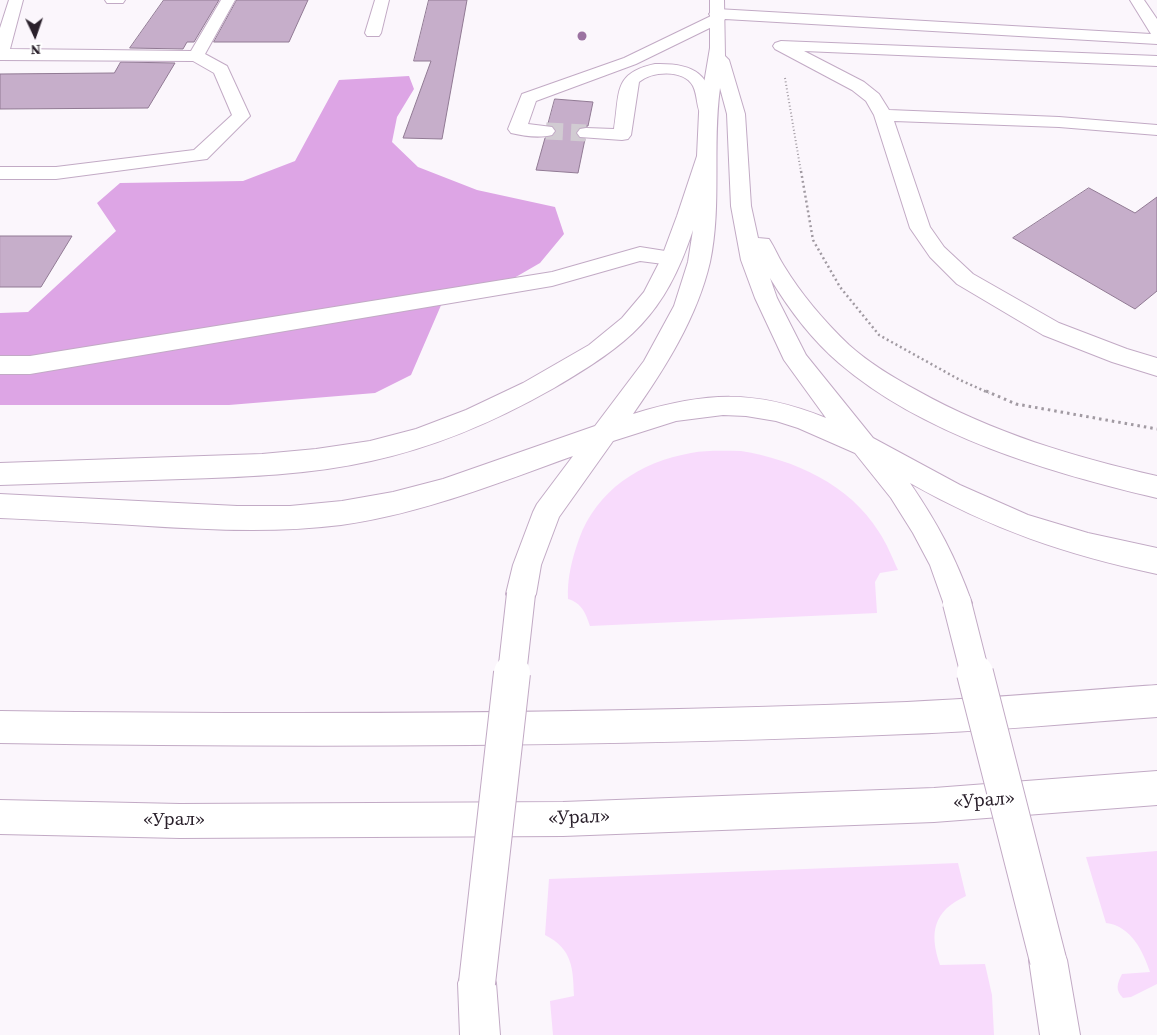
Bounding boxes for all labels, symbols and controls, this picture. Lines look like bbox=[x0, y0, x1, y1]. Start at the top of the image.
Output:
north arrow bbox=[10, 10, 60, 60]
text: N bbox=[30, 40, 41, 60]
street label: «Урал» bbox=[953, 787, 1015, 815]
street label: «Урал» bbox=[548, 806, 610, 830]
street label: «Урал» bbox=[143, 809, 205, 831]

